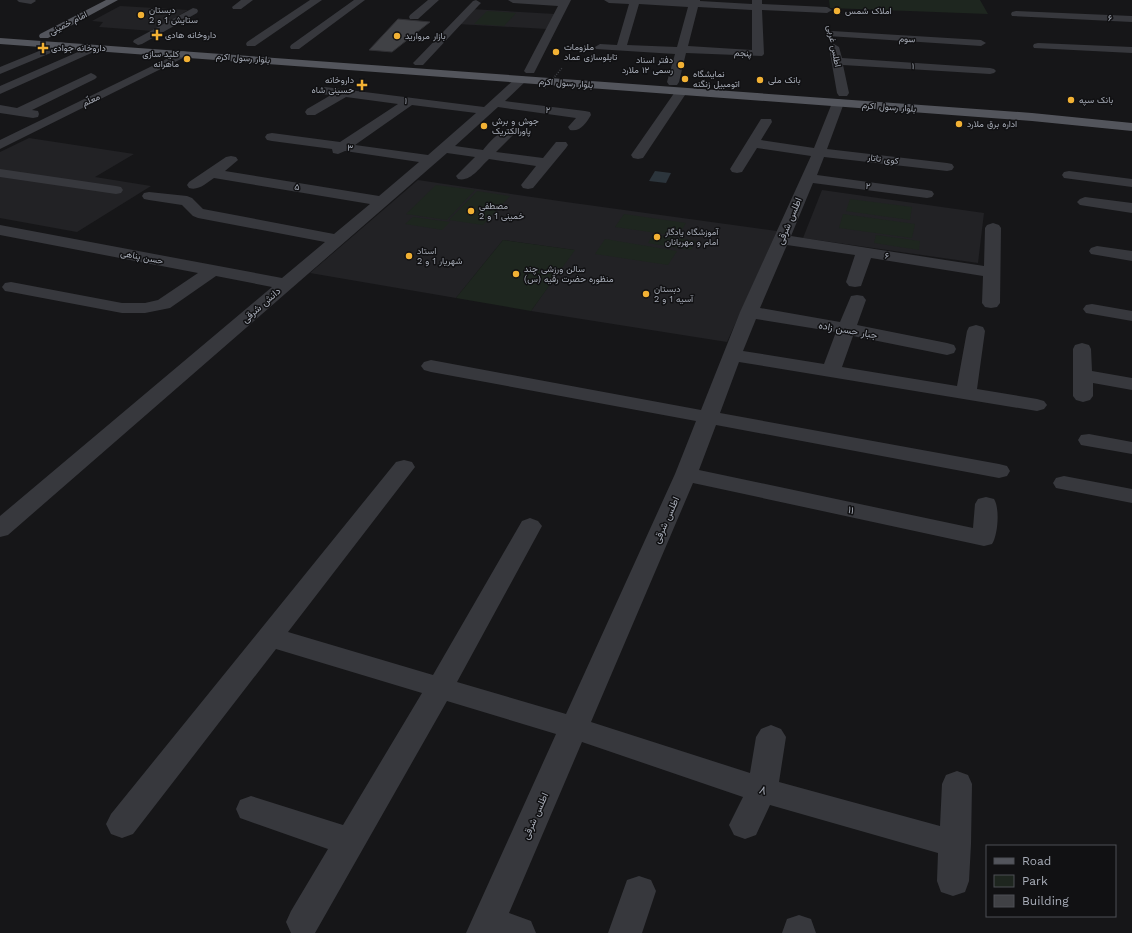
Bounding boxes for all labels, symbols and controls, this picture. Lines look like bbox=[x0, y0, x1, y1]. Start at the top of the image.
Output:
place label: دبستان ستایش 1 و 2 bbox=[149, 5, 198, 26]
marker: املاک شمس bbox=[832, 6, 842, 16]
place label: املاک شمس bbox=[845, 6, 892, 16]
street label: امام خمینی bbox=[47, 9, 89, 38]
marker: دبستان ستایش 1 و 2 bbox=[136, 10, 146, 20]
street label: ۶ bbox=[1108, 13, 1113, 23]
street label: اطلس غربی bbox=[824, 24, 843, 68]
marker: داروخانه هادی bbox=[152, 30, 162, 40]
place label: داروخانه هادی bbox=[165, 30, 216, 41]
marker: بازار مروارید bbox=[392, 31, 402, 41]
place label: بازار مروارید bbox=[405, 31, 446, 42]
street label: سوم bbox=[898, 34, 915, 45]
place label: ملزومات تابلوسازی عماد bbox=[564, 42, 617, 63]
marker: داروخانه جوادی bbox=[38, 43, 48, 53]
place label: داروخانه جوادی bbox=[51, 43, 106, 54]
marker: ملزومات تابلوسازی عماد bbox=[551, 47, 561, 57]
street label: پنجم bbox=[734, 47, 752, 60]
place label: کلید سازی ماهرانه bbox=[142, 49, 179, 70]
street label: بلوار رسول اکرم bbox=[216, 51, 271, 66]
marker: کلید سازی ماهرانه bbox=[182, 54, 192, 64]
place label: دفتر اسناد رسمی ۱۲ ملارد bbox=[622, 55, 673, 76]
marker: دفتر اسناد رسمی ۱۲ ملارد bbox=[676, 60, 686, 70]
street label: ۱ bbox=[911, 61, 915, 71]
place label: نمایشگاه اتومبیل زنگنه bbox=[693, 69, 740, 90]
marker: نمایشگاه اتومبیل زنگنه bbox=[680, 74, 690, 84]
place label: داروخانه حسینی شاه bbox=[312, 75, 354, 95]
marker: بانک ملی bbox=[755, 75, 765, 85]
place label: بانک ملی bbox=[768, 75, 801, 85]
street label: بلوار رسول اکرم bbox=[539, 76, 594, 91]
marker: داروخانه حسینی شاه bbox=[357, 80, 367, 90]
street label: معلّم bbox=[80, 91, 102, 109]
marker: بانک سپه bbox=[1066, 95, 1076, 105]
place label: بانک سپه bbox=[1079, 95, 1113, 106]
street label: ۱ bbox=[404, 96, 408, 106]
street label: بلوار رسول اکرم bbox=[862, 100, 917, 115]
street label: ۲ bbox=[545, 105, 551, 115]
place label: جوش و برش پاورالکتریک bbox=[492, 116, 539, 137]
marker: اداره برق ملارد bbox=[954, 119, 964, 129]
place label: اداره برق ملارد bbox=[967, 119, 1017, 130]
marker: جوش و برش پاورالکتریک bbox=[479, 121, 489, 131]
street label: ۳ bbox=[346, 143, 354, 153]
street label: کوی تاتار bbox=[866, 152, 899, 167]
street label: ۲ bbox=[865, 181, 871, 191]
street label: ۵ bbox=[294, 182, 300, 192]
street label: اطلس شرقی bbox=[774, 196, 805, 247]
place label: مصطفی خمینی 1 و 2 bbox=[479, 201, 524, 222]
marker: مصطفی خمینی 1 و 2 bbox=[466, 206, 476, 216]
place label: آموزشگاه یادگار امام و مهربانان bbox=[664, 227, 719, 248]
marker: آموزشگاه یادگار امام و مهربانان bbox=[652, 232, 662, 242]
place label: استاد شهریار 1 و 2 bbox=[417, 246, 462, 267]
street label: حسن پناهی bbox=[120, 248, 164, 267]
marker: استاد شهریار 1 و 2 bbox=[404, 251, 414, 261]
street label: ۶ bbox=[884, 251, 891, 261]
place label: سالن ورزشی چند منظوره حضرت رقیه (س) bbox=[524, 264, 614, 285]
marker: سالن ورزشی چند منظوره حضرت رقیه (س) bbox=[511, 269, 521, 279]
place label: دبستان آسیه 1 و 2 bbox=[654, 284, 694, 305]
street label: دانش شرقی bbox=[239, 285, 283, 326]
marker: دبستان آسیه 1 و 2 bbox=[641, 289, 651, 299]
street label: جبار حسن زاده bbox=[817, 319, 879, 342]
street label: اطلس شرقی bbox=[651, 495, 682, 545]
street label: ۱۱ bbox=[847, 504, 855, 516]
street label: ۸ bbox=[758, 782, 768, 798]
street label: اطلس شرقی bbox=[520, 791, 551, 841]
legend bbox=[986, 845, 1116, 917]
text: Road bbox=[1022, 854, 1051, 868]
text: Park bbox=[1022, 874, 1048, 888]
text: Building bbox=[1022, 894, 1069, 908]

